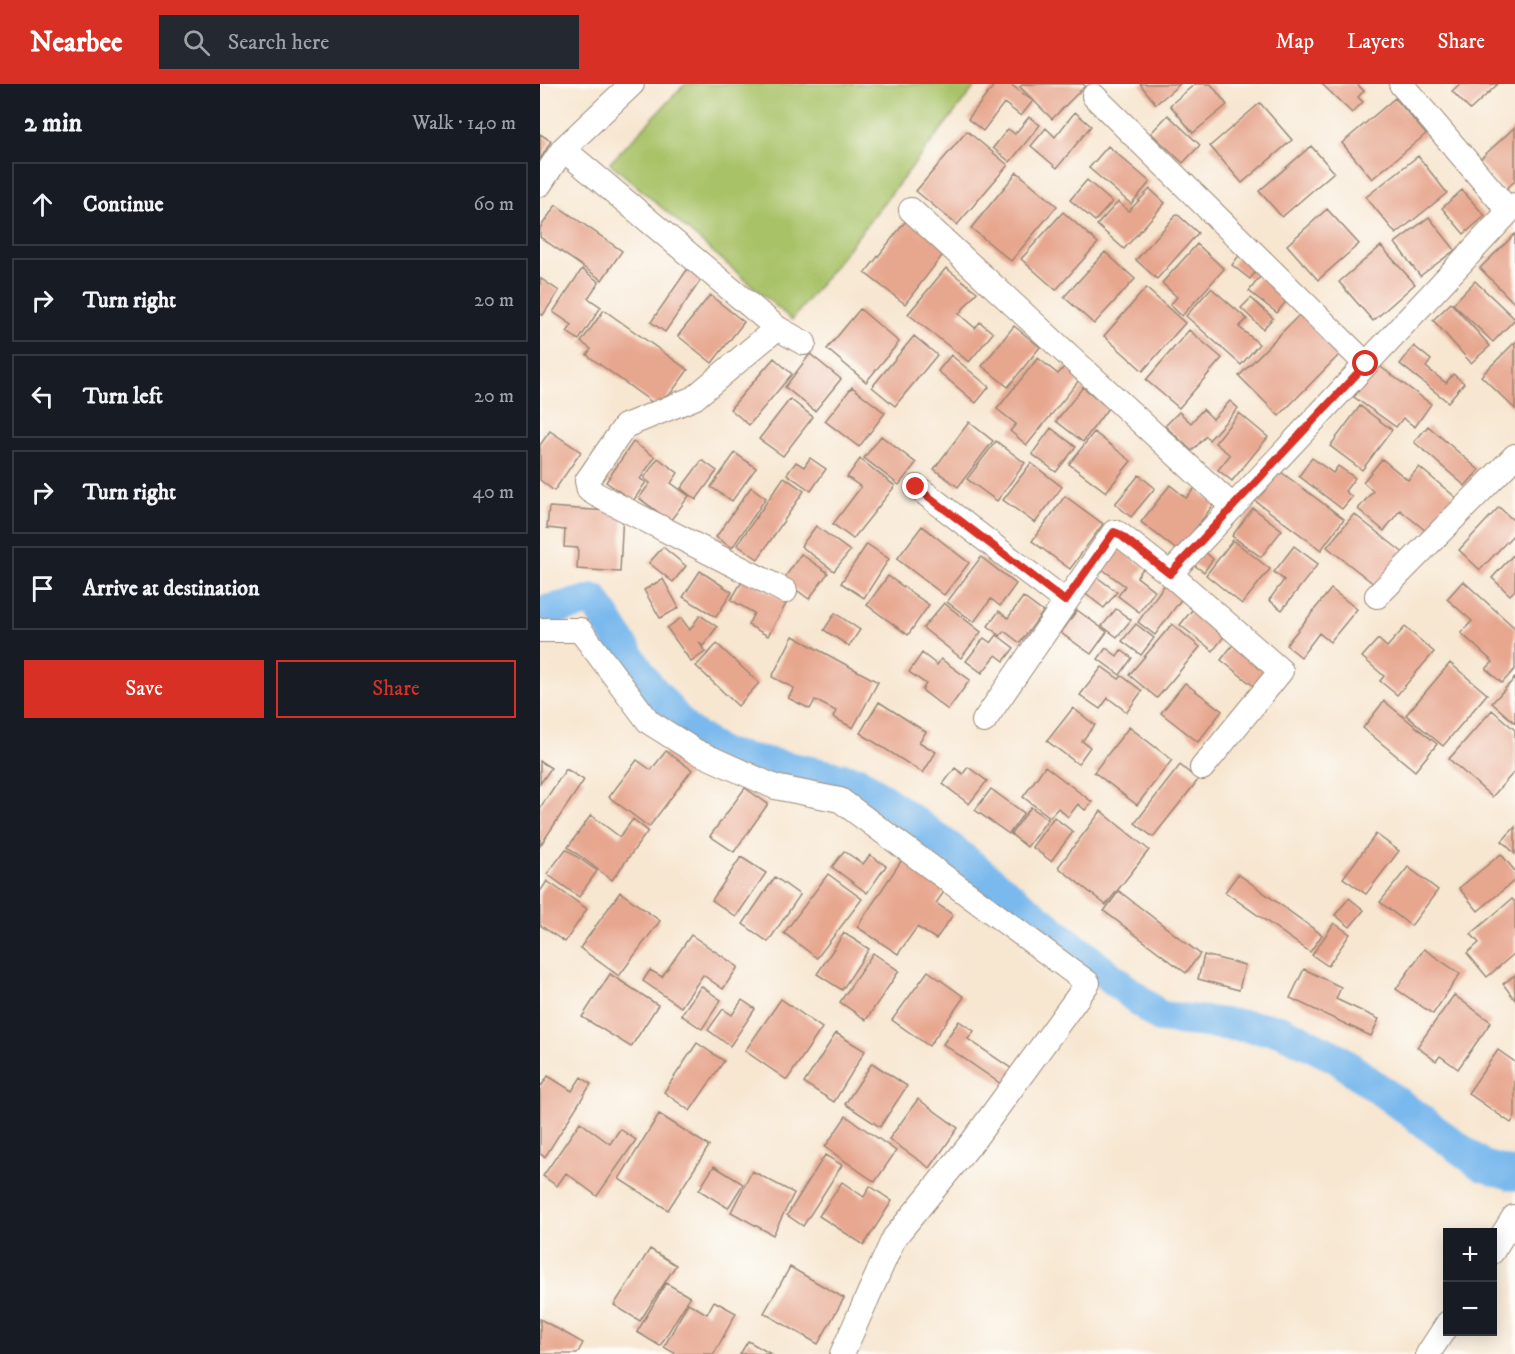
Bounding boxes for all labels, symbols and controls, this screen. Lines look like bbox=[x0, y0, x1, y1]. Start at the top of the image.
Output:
search box bbox=[159, 15, 579, 69]
text: Nearbee bbox=[30, 25, 123, 60]
icon: search bbox=[180, 26, 213, 59]
text: Search here bbox=[228, 29, 329, 56]
text: Map bbox=[1275, 29, 1314, 55]
text: Layers bbox=[1347, 29, 1405, 55]
text: Share bbox=[1438, 29, 1485, 55]
text: 2 min bbox=[24, 107, 82, 140]
text: Walk · 140 m bbox=[412, 111, 516, 136]
icon: ahead bbox=[26, 188, 59, 221]
text: Continue bbox=[83, 191, 164, 218]
text: 60 m bbox=[474, 192, 514, 217]
icon: right bbox=[26, 284, 59, 317]
text: Turn right bbox=[83, 287, 176, 314]
text: 20 m bbox=[474, 288, 514, 313]
route start bbox=[1352, 350, 1378, 376]
icon: left bbox=[26, 380, 59, 413]
text: Turn left bbox=[83, 383, 163, 410]
text: 20 m bbox=[474, 384, 514, 409]
route end bbox=[902, 473, 928, 499]
icon: right bbox=[26, 476, 59, 509]
text: Turn right bbox=[83, 479, 176, 506]
text: 40 m bbox=[472, 480, 514, 505]
icon: arrive bbox=[26, 572, 59, 605]
text: Arrive at destination bbox=[83, 575, 260, 602]
button: Save bbox=[24, 660, 264, 718]
button: Share bbox=[276, 660, 516, 718]
map controls bbox=[1443, 1228, 1497, 1336]
button: + bbox=[1443, 1228, 1497, 1282]
button: − bbox=[1443, 1282, 1497, 1336]

